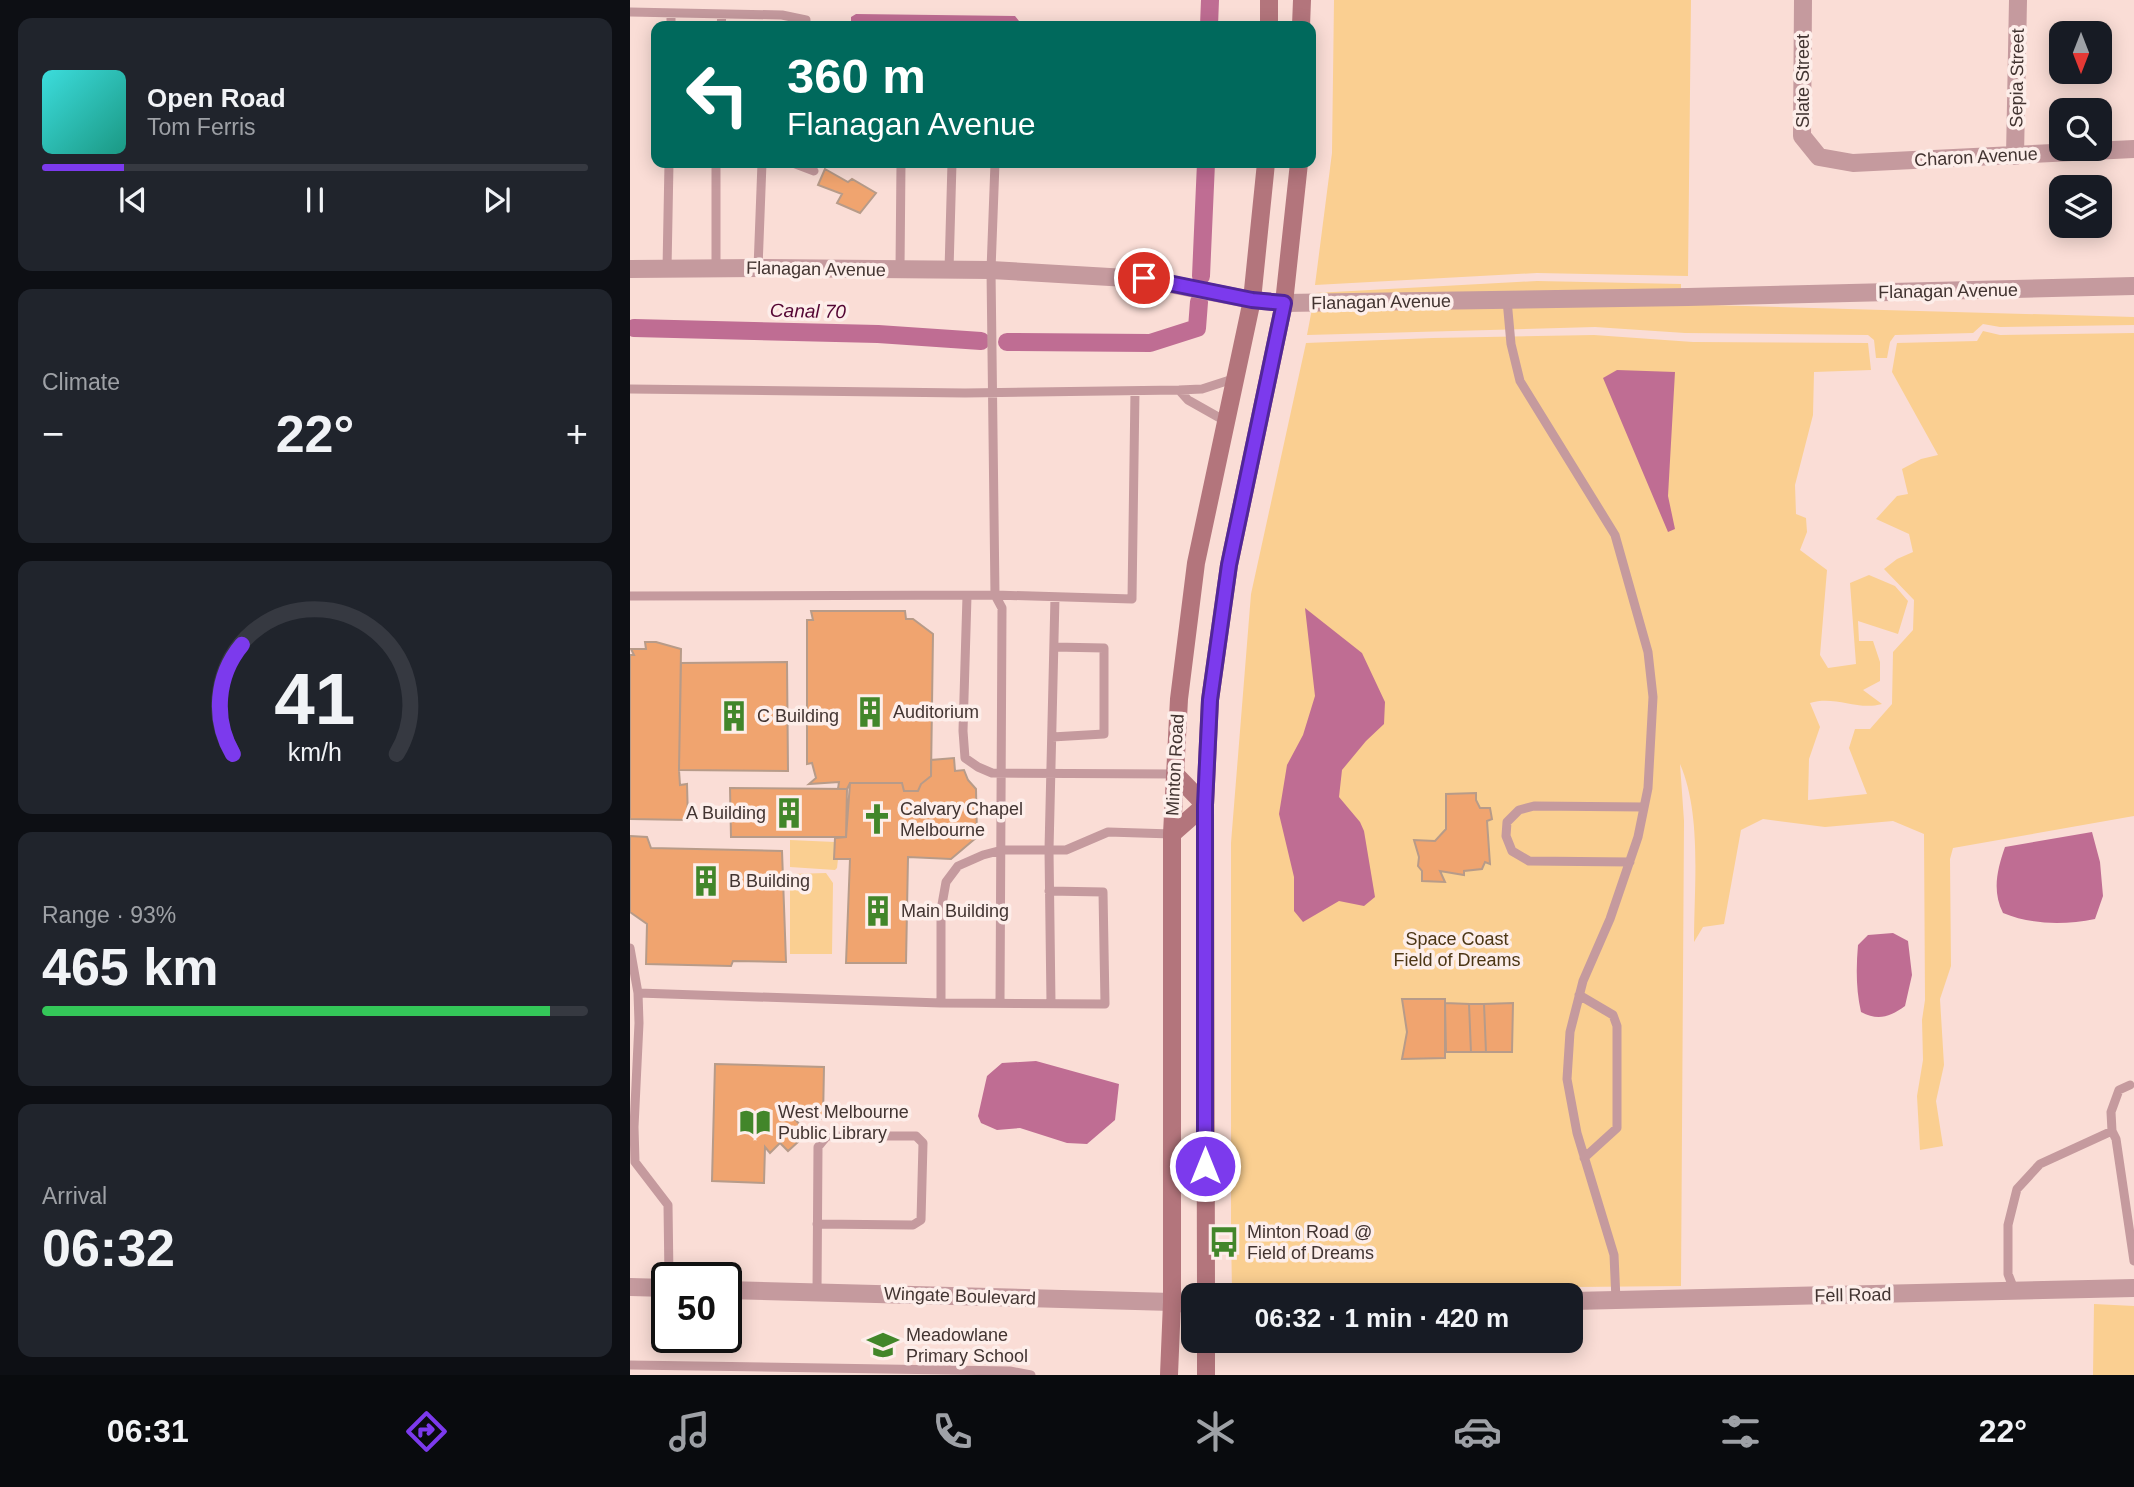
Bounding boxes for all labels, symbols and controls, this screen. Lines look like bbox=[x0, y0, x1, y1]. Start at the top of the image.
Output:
north arrow bbox=[2049, 21, 2112, 84]
map controls bbox=[2049, 21, 2112, 238]
street label: Sepia Street bbox=[2006, 28, 2028, 128]
street label: Slate Street bbox=[1793, 34, 1813, 128]
icon: left bbox=[672, 49, 763, 140]
text: 360 m bbox=[787, 49, 926, 103]
text: Open Road bbox=[147, 83, 286, 113]
button: search bbox=[2049, 98, 2112, 161]
text: Flanagan Avenue bbox=[787, 106, 1036, 142]
text: Tom Ferris bbox=[147, 114, 256, 140]
street label: Charon Avenue bbox=[1914, 144, 2038, 170]
button: layers bbox=[2049, 175, 2112, 238]
icon: previous bbox=[114, 181, 152, 219]
icon: pause bbox=[296, 181, 334, 219]
icon: next bbox=[478, 181, 516, 219]
pin bbox=[1114, 248, 1174, 308]
street label: Flanagan Avenue bbox=[746, 258, 886, 280]
icon: arrive bbox=[1125, 259, 1163, 297]
street label: Flanagan Avenue bbox=[1878, 280, 2018, 302]
street label: Flanagan Avenue bbox=[1311, 291, 1451, 313]
water label: Canal 70 bbox=[770, 300, 847, 322]
text: Climate bbox=[42, 369, 120, 395]
text: 22° bbox=[276, 405, 354, 463]
text: − bbox=[42, 413, 64, 455]
text: + bbox=[566, 413, 588, 455]
text: 41 bbox=[275, 658, 355, 739]
building icon: Auditorium bbox=[853, 695, 887, 729]
building icon: C Building bbox=[717, 699, 751, 733]
place label: Auditorium bbox=[893, 702, 979, 722]
place label: C Building bbox=[757, 706, 839, 726]
street label: Minton Road bbox=[1162, 714, 1188, 816]
text: km/h bbox=[288, 737, 342, 765]
building icon: A Building bbox=[772, 796, 806, 830]
place label: Calvary Chapel Melbourne bbox=[900, 799, 1023, 840]
church icon: Calvary Chapel Melbourne bbox=[860, 802, 894, 836]
place label: A Building bbox=[686, 803, 766, 823]
building icon: B Building bbox=[689, 864, 723, 898]
place label: B Building bbox=[729, 871, 810, 891]
building icon: Main Building bbox=[861, 894, 895, 928]
place label: Main Building bbox=[901, 901, 1009, 921]
text: Range · 93% bbox=[42, 902, 176, 928]
park label: Space Coast Field of Dreams bbox=[1393, 929, 1521, 970]
text: 465 km bbox=[42, 938, 218, 996]
place label: West Melbourne Public Library bbox=[778, 1102, 909, 1143]
library icon: West Melbourne Public Library bbox=[738, 1105, 772, 1139]
position arrow bbox=[1168, 1129, 1242, 1203]
text: Arrival bbox=[42, 1183, 107, 1209]
text: 06:32 bbox=[42, 1219, 175, 1277]
place label: Minton Road @ Field of Dreams bbox=[1247, 1222, 1374, 1263]
bus stop icon: Minton Road @ Field of Dreams bbox=[1207, 1225, 1241, 1259]
speed limit sign: 50 bbox=[651, 1262, 742, 1353]
street label: Wingate Boulevard bbox=[884, 1283, 1036, 1309]
street label: Fell Road bbox=[1814, 1284, 1892, 1306]
text: 06:32 · 1 min · 420 m bbox=[1255, 1303, 1509, 1333]
place label: Meadowlane Primary School bbox=[906, 1325, 1028, 1366]
school or university icon: Meadowlane Primary School bbox=[866, 1328, 900, 1362]
icon: directions bbox=[402, 1407, 451, 1456]
icon: music bbox=[665, 1407, 714, 1456]
icon: phone bbox=[928, 1407, 977, 1456]
icon: climate bbox=[1191, 1407, 1240, 1456]
icon: car bbox=[1453, 1407, 1502, 1456]
icon: filters bbox=[1716, 1407, 1765, 1456]
text: 06:31 bbox=[107, 1413, 189, 1449]
text: 22° bbox=[1979, 1413, 2027, 1449]

